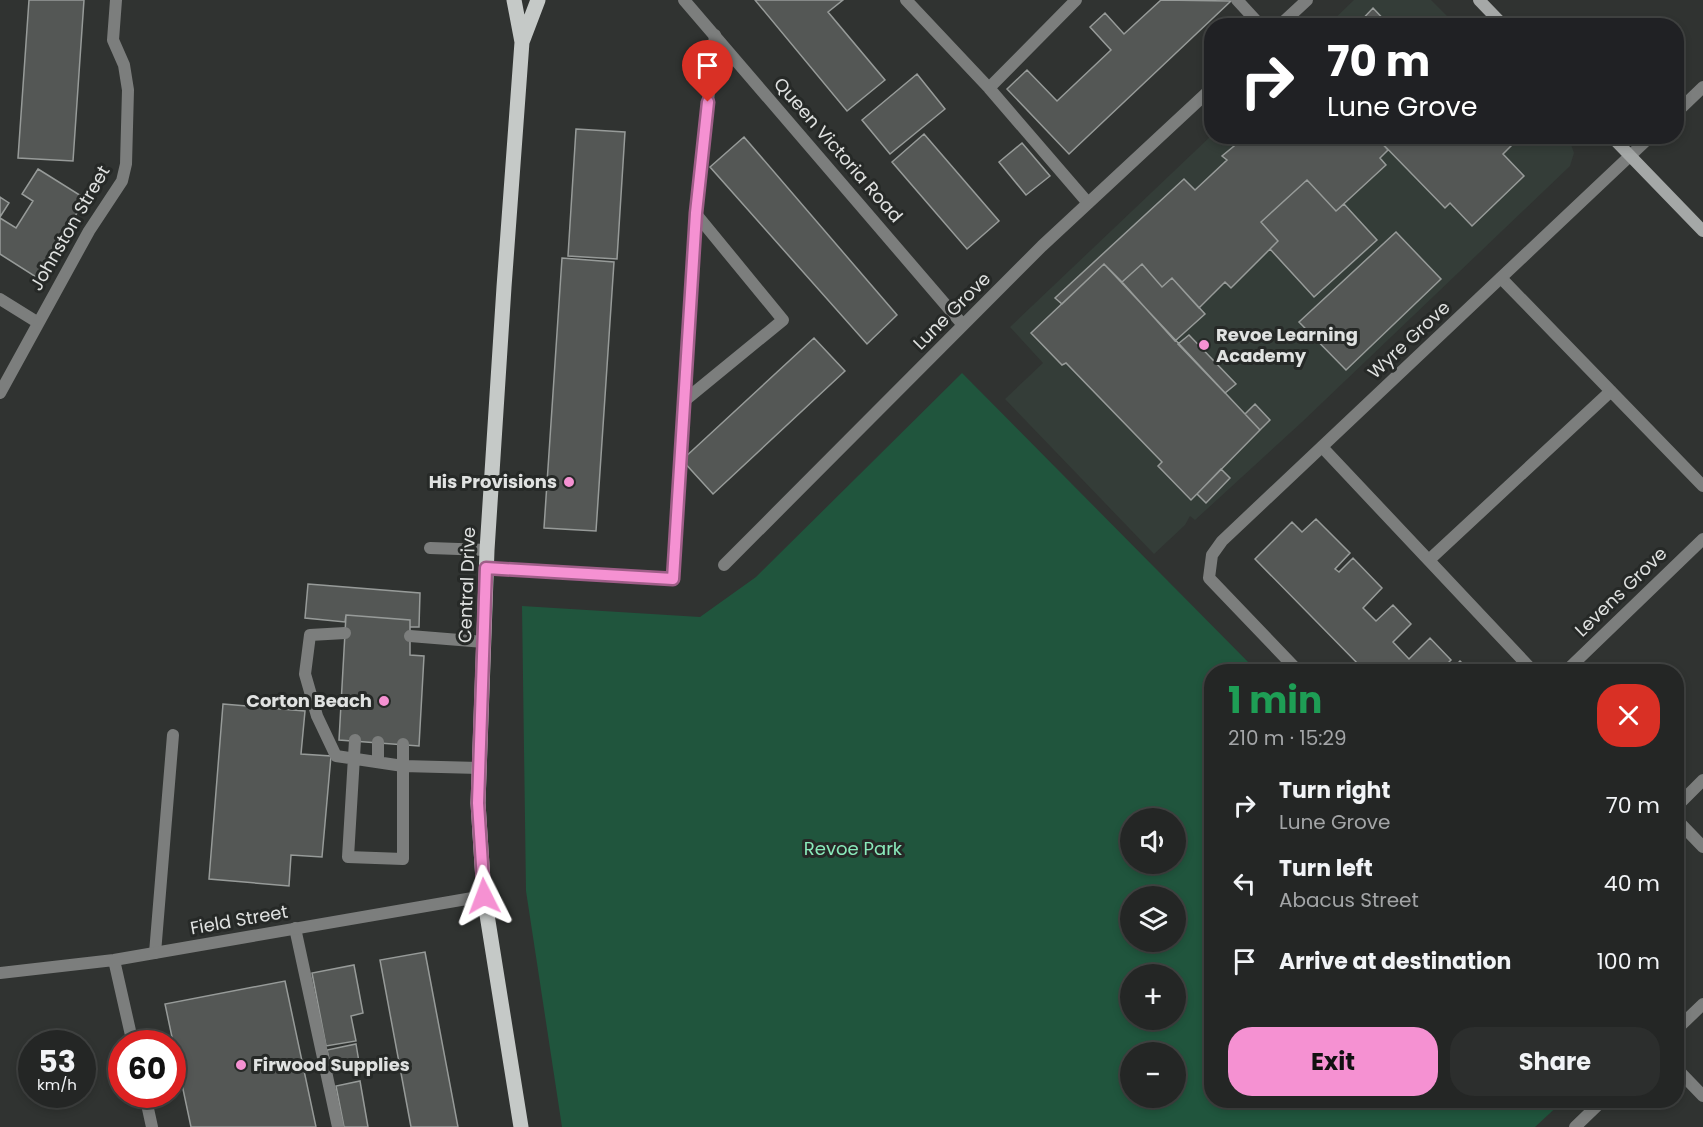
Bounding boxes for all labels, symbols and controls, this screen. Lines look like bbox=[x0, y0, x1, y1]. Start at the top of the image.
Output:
text: 70 m bbox=[1327, 32, 1430, 91]
pin bbox=[682, 40, 733, 102]
icon: right bbox=[1228, 42, 1306, 120]
icon: arrive bbox=[691, 49, 724, 82]
street label: Queen Victoria Road bbox=[768, 72, 908, 228]
text: Lune Grove bbox=[1327, 88, 1477, 125]
street label: Johnston Street bbox=[24, 161, 116, 295]
street label: Lune Grove bbox=[907, 266, 996, 355]
street label: Wyre Grove bbox=[1362, 295, 1455, 384]
place label: Revoe Learning Academy bbox=[1216, 322, 1358, 368]
marker: Revoe Learning Academy bbox=[1197, 338, 1211, 352]
place label: His Provisions bbox=[429, 469, 557, 494]
marker: His Provisions bbox=[562, 475, 576, 489]
street label: Central Drive bbox=[452, 526, 481, 644]
street label: Levens Grove bbox=[1569, 541, 1672, 642]
text: 1 min bbox=[1228, 675, 1322, 726]
button: close bbox=[1597, 684, 1660, 747]
place label: Corton Beach bbox=[246, 688, 372, 713]
marker: Corton Beach bbox=[377, 694, 391, 708]
text: 210 m · 15:29 bbox=[1228, 724, 1347, 752]
text: Turn right bbox=[1279, 775, 1390, 806]
icon: right bbox=[1228, 789, 1261, 822]
text: 70 m bbox=[1606, 790, 1660, 821]
map controls bbox=[1120, 808, 1186, 1108]
button: sound bbox=[1120, 808, 1186, 874]
text: Lune Grove bbox=[1279, 808, 1390, 836]
park label: Revoe Park bbox=[804, 836, 903, 861]
text: Turn left bbox=[1279, 853, 1373, 884]
position arrow bbox=[452, 864, 516, 928]
icon: left bbox=[1228, 867, 1261, 900]
text: 40 m bbox=[1604, 868, 1660, 899]
button: layers bbox=[1120, 886, 1186, 952]
text: Abacus Street bbox=[1279, 886, 1419, 914]
street label: Field Street bbox=[188, 899, 290, 940]
icon: arrive bbox=[1228, 945, 1261, 978]
text: Arrive at destination bbox=[1279, 946, 1511, 977]
text: 100 m bbox=[1597, 946, 1660, 977]
button: + bbox=[1120, 964, 1186, 1030]
button: Exit bbox=[1228, 1027, 1438, 1096]
button: Share bbox=[1450, 1027, 1660, 1096]
speed limit sign: 60 bbox=[108, 1030, 186, 1108]
text: 53 bbox=[38, 1040, 76, 1083]
button: − bbox=[1120, 1042, 1186, 1108]
place label: Firwood Supplies bbox=[253, 1052, 410, 1077]
marker: Firwood Supplies bbox=[234, 1058, 248, 1072]
text: km/h bbox=[37, 1074, 77, 1095]

